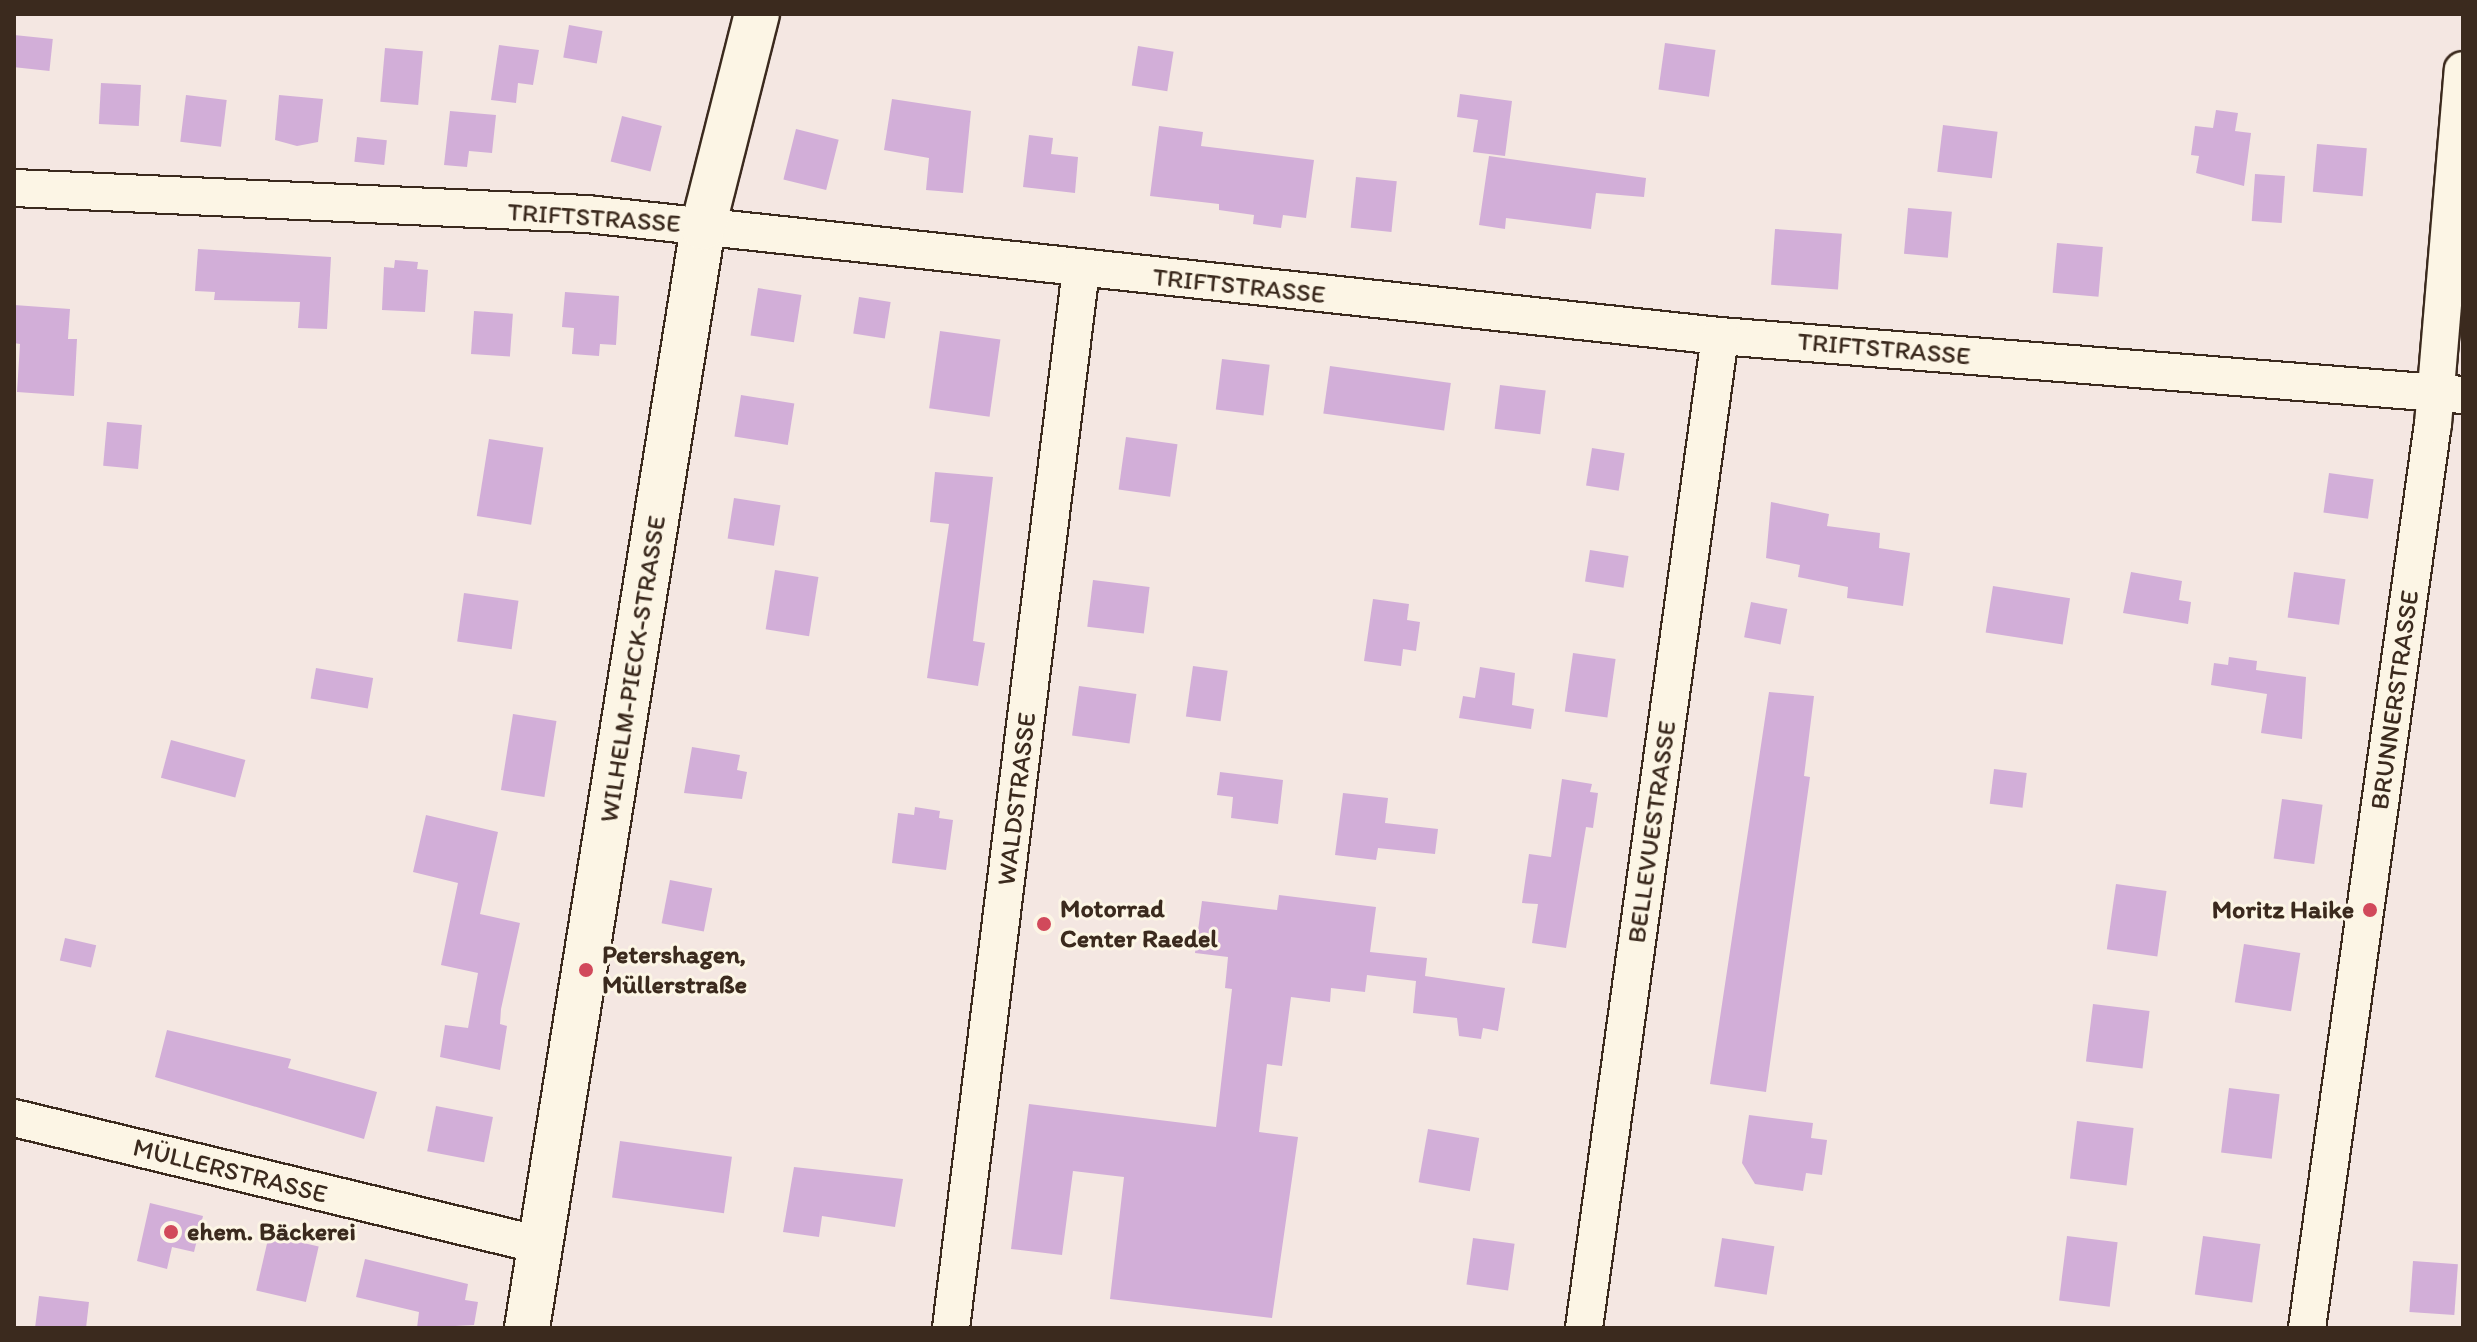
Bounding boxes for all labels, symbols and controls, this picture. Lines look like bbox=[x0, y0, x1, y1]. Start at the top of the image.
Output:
street label: TRIFTSTRASSE bbox=[506, 196, 682, 240]
street label: TRIFTSTRASSE bbox=[1151, 261, 1327, 311]
street label: TRIFTSTRASSE bbox=[1796, 326, 1972, 372]
street label: WILHELM-PIECK-STRASSE bbox=[593, 513, 673, 825]
street label: BRUNNERSTRASSE bbox=[2364, 588, 2426, 812]
street label: WALDSTRASSE bbox=[991, 711, 1043, 887]
street label: BELLEVUESTRASSE bbox=[1621, 719, 1683, 945]
place label: Motorrad Center Raedel bbox=[1060, 893, 1218, 954]
place label: Moritz Haike bbox=[2211, 894, 2354, 926]
marker: Moritz Haike bbox=[2361, 901, 2379, 919]
marker: Motorrad Center Raedel bbox=[1035, 915, 1053, 933]
place label: Petershagen, Müllerstraße bbox=[602, 939, 747, 1000]
marker: Petershagen, Müllerstraße bbox=[577, 961, 595, 979]
street label: MÜLLERSTRASSE bbox=[130, 1132, 330, 1210]
place label: ehem. Bäckerei bbox=[187, 1216, 356, 1248]
marker: ehem. Bäckerei bbox=[162, 1223, 180, 1241]

